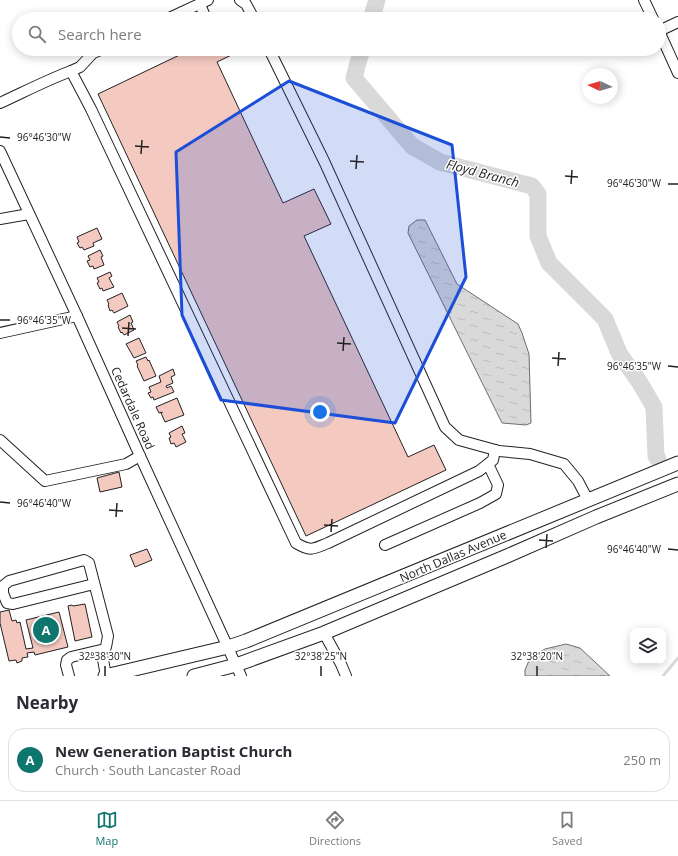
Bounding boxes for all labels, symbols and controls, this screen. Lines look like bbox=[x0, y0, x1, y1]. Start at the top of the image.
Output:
search box bbox=[12, 12, 666, 56]
icon: search bbox=[26, 23, 48, 45]
text: Search here bbox=[58, 24, 142, 44]
north arrow bbox=[582, 68, 618, 104]
text: 96°46'30"W bbox=[17, 130, 72, 144]
water label: Floyd Branch bbox=[445, 155, 521, 191]
text: 96°46'30"W bbox=[607, 176, 662, 190]
text: 96°46'35"W bbox=[17, 313, 72, 327]
text: 96°46'35"W bbox=[607, 359, 662, 373]
street label: Cedardale Road bbox=[107, 364, 159, 452]
your location bbox=[310, 402, 330, 422]
text: 96°46'40"W bbox=[17, 496, 72, 510]
street label: North Dallas Avenue bbox=[397, 526, 509, 586]
text: 96°46'40"W bbox=[607, 542, 662, 556]
pin: A bbox=[33, 615, 59, 645]
map controls bbox=[630, 628, 666, 664]
button: layers bbox=[630, 628, 666, 664]
text: 32°38'30"N bbox=[79, 649, 131, 663]
text: 32°38'25"N bbox=[295, 649, 347, 663]
text: 32°38'20"N bbox=[511, 649, 563, 663]
text: Nearby bbox=[16, 691, 78, 714]
text: New Generation Baptist Church bbox=[55, 741, 292, 761]
text: A bbox=[26, 751, 34, 769]
text: 250 m bbox=[623, 751, 661, 769]
text: Church · South Lancaster Road bbox=[55, 761, 241, 779]
tab: Map bbox=[95, 809, 118, 848]
tab: Directions bbox=[309, 809, 361, 848]
tab: Saved bbox=[552, 809, 583, 848]

